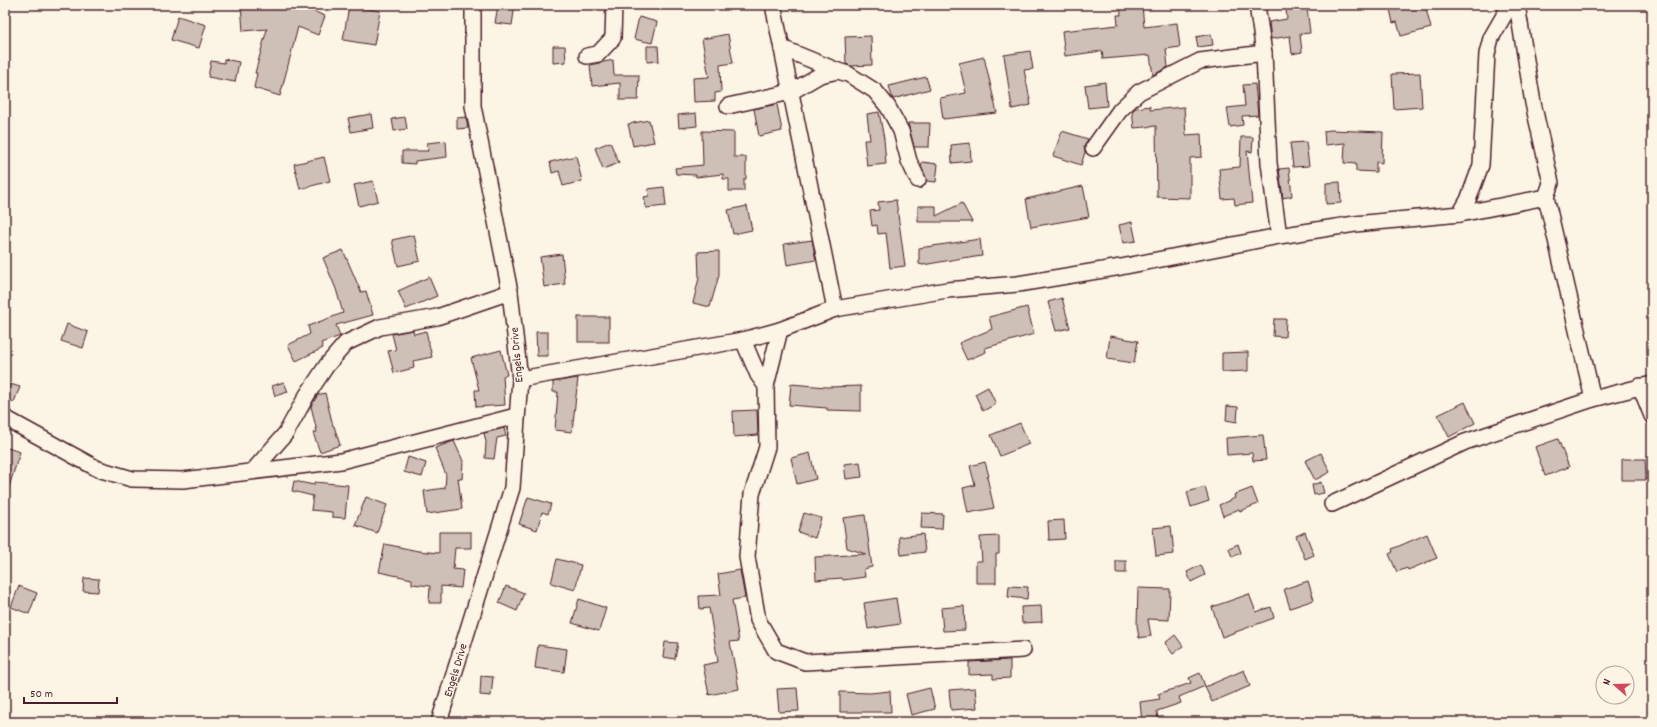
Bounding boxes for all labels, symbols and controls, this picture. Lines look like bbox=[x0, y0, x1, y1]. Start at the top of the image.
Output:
street label: Engels Drive bbox=[507, 327, 528, 383]
street label: Engels Drive bbox=[440, 642, 473, 699]
north arrow bbox=[1595, 665, 1635, 705]
text: N bbox=[1599, 676, 1616, 688]
scale bar bbox=[24, 679, 117, 705]
text: 50 m bbox=[30, 686, 53, 703]

